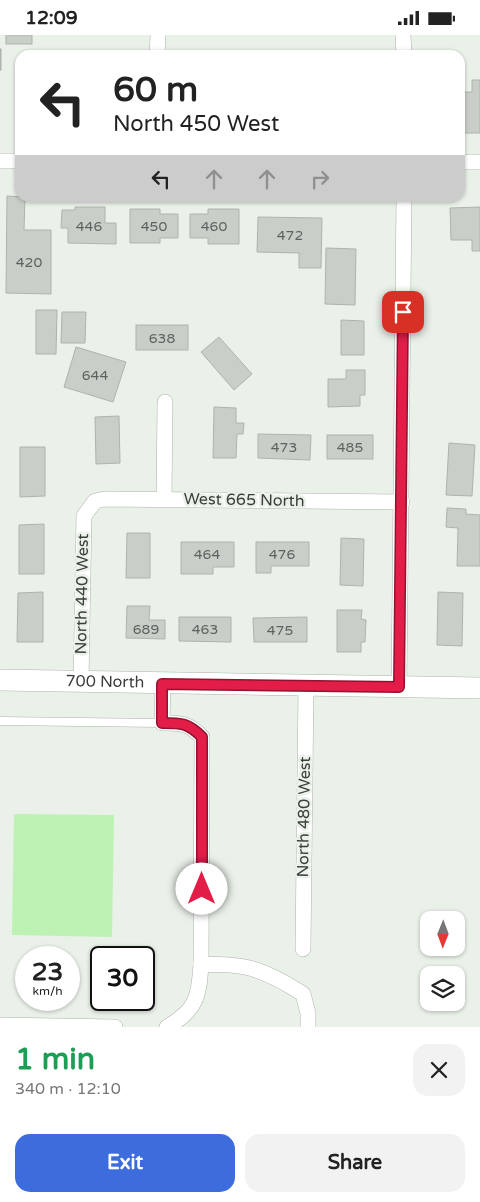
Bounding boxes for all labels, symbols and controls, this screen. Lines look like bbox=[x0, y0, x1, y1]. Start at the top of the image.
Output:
text: 12:09 bbox=[25, 7, 78, 29]
text: 60 m bbox=[113, 69, 198, 111]
icon: left bbox=[30, 70, 95, 135]
text: North 450 West bbox=[113, 111, 279, 137]
icon: left bbox=[147, 165, 175, 193]
icon: ahead bbox=[200, 165, 228, 193]
icon: ahead bbox=[253, 165, 281, 193]
icon: right bbox=[306, 165, 334, 193]
house number: 446 bbox=[76, 218, 102, 235]
house number: 450 bbox=[141, 218, 167, 235]
house number: 460 bbox=[201, 218, 227, 235]
house number: 472 bbox=[277, 227, 303, 244]
house number: 420 bbox=[16, 254, 42, 271]
pin bbox=[382, 291, 424, 333]
icon: arrive bbox=[389, 298, 417, 326]
house number: 638 bbox=[149, 330, 175, 347]
house number: 644 bbox=[82, 367, 108, 384]
house number: 473 bbox=[271, 439, 297, 456]
house number: 485 bbox=[337, 439, 363, 456]
street label: West 665 North bbox=[183, 489, 305, 511]
street label: North 440 West bbox=[71, 533, 93, 655]
house number: 464 bbox=[194, 546, 220, 563]
house number: 476 bbox=[269, 546, 295, 563]
house number: 689 bbox=[133, 621, 159, 638]
house number: 463 bbox=[192, 621, 218, 638]
house number: 475 bbox=[267, 622, 293, 639]
street label: 700 North bbox=[65, 671, 145, 692]
street label: North 480 West bbox=[293, 756, 315, 878]
position arrow bbox=[175, 862, 227, 914]
north arrow bbox=[420, 911, 465, 956]
map controls bbox=[420, 911, 465, 1011]
speed limit sign: 30 bbox=[90, 946, 155, 1011]
text: 23 bbox=[32, 957, 63, 987]
button: layers bbox=[420, 966, 465, 1011]
text: km/h bbox=[32, 984, 63, 998]
text: 1 min bbox=[15, 1041, 95, 1078]
button: close bbox=[413, 1044, 465, 1096]
text: 340 m · 12:10 bbox=[15, 1079, 121, 1099]
button: Exit bbox=[15, 1134, 235, 1192]
button: Share bbox=[245, 1134, 465, 1192]

